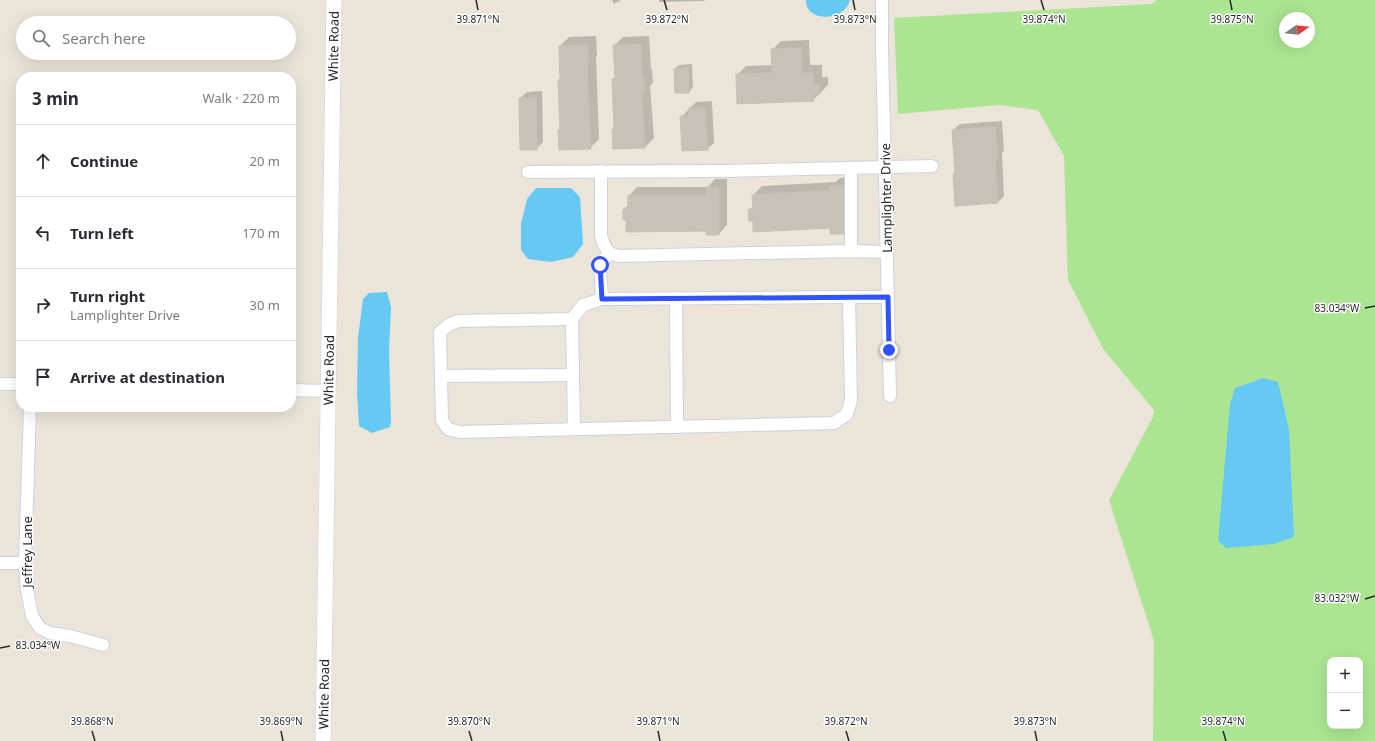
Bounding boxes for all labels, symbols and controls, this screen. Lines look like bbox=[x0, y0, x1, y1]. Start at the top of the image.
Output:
street label: White Road bbox=[324, 11, 343, 81]
text: 39.871°N bbox=[456, 12, 500, 26]
text: 39.872°N bbox=[645, 12, 689, 26]
text: 39.873°N bbox=[833, 12, 877, 26]
text: 39.874°N bbox=[1022, 12, 1066, 26]
text: 39.875°N bbox=[1210, 12, 1254, 26]
north arrow bbox=[1279, 12, 1315, 48]
search box bbox=[16, 16, 296, 60]
icon: search bbox=[30, 27, 52, 49]
text: Search here bbox=[62, 28, 145, 48]
text: 3 min bbox=[32, 87, 79, 110]
text: Walk · 220 m bbox=[202, 89, 280, 107]
street label: Lamplighter Drive bbox=[876, 143, 896, 253]
icon: ahead bbox=[32, 150, 54, 172]
text: Continue bbox=[70, 151, 138, 171]
text: 20 m bbox=[250, 152, 280, 170]
icon: left bbox=[32, 222, 54, 244]
text: Turn left bbox=[70, 223, 134, 243]
text: 170 m bbox=[242, 224, 280, 242]
route start bbox=[591, 256, 609, 274]
text: Turn right bbox=[70, 286, 145, 306]
icon: right bbox=[32, 294, 54, 316]
text: 30 m bbox=[250, 296, 280, 314]
text: 83.034°W bbox=[1315, 301, 1360, 315]
text: Lamplighter Drive bbox=[70, 306, 180, 324]
street label: White Road bbox=[319, 335, 338, 405]
route end bbox=[880, 341, 898, 359]
icon: arrive bbox=[32, 366, 54, 388]
text: Arrive at destination bbox=[70, 367, 225, 387]
street label: Jeffrey Lane bbox=[18, 516, 36, 590]
text: 83.032°W bbox=[1315, 591, 1360, 605]
text: 83.034°W bbox=[16, 638, 61, 652]
map controls bbox=[1327, 657, 1363, 729]
button: + bbox=[1327, 657, 1363, 693]
street label: White Road bbox=[314, 659, 333, 729]
button: − bbox=[1327, 693, 1363, 729]
text: 39.868°N bbox=[70, 714, 114, 728]
text: 39.869°N bbox=[259, 714, 303, 728]
text: 39.870°N bbox=[447, 714, 491, 728]
text: 39.871°N bbox=[636, 714, 680, 728]
text: 39.872°N bbox=[824, 714, 868, 728]
text: 39.873°N bbox=[1013, 714, 1057, 728]
text: 39.874°N bbox=[1201, 714, 1245, 728]

